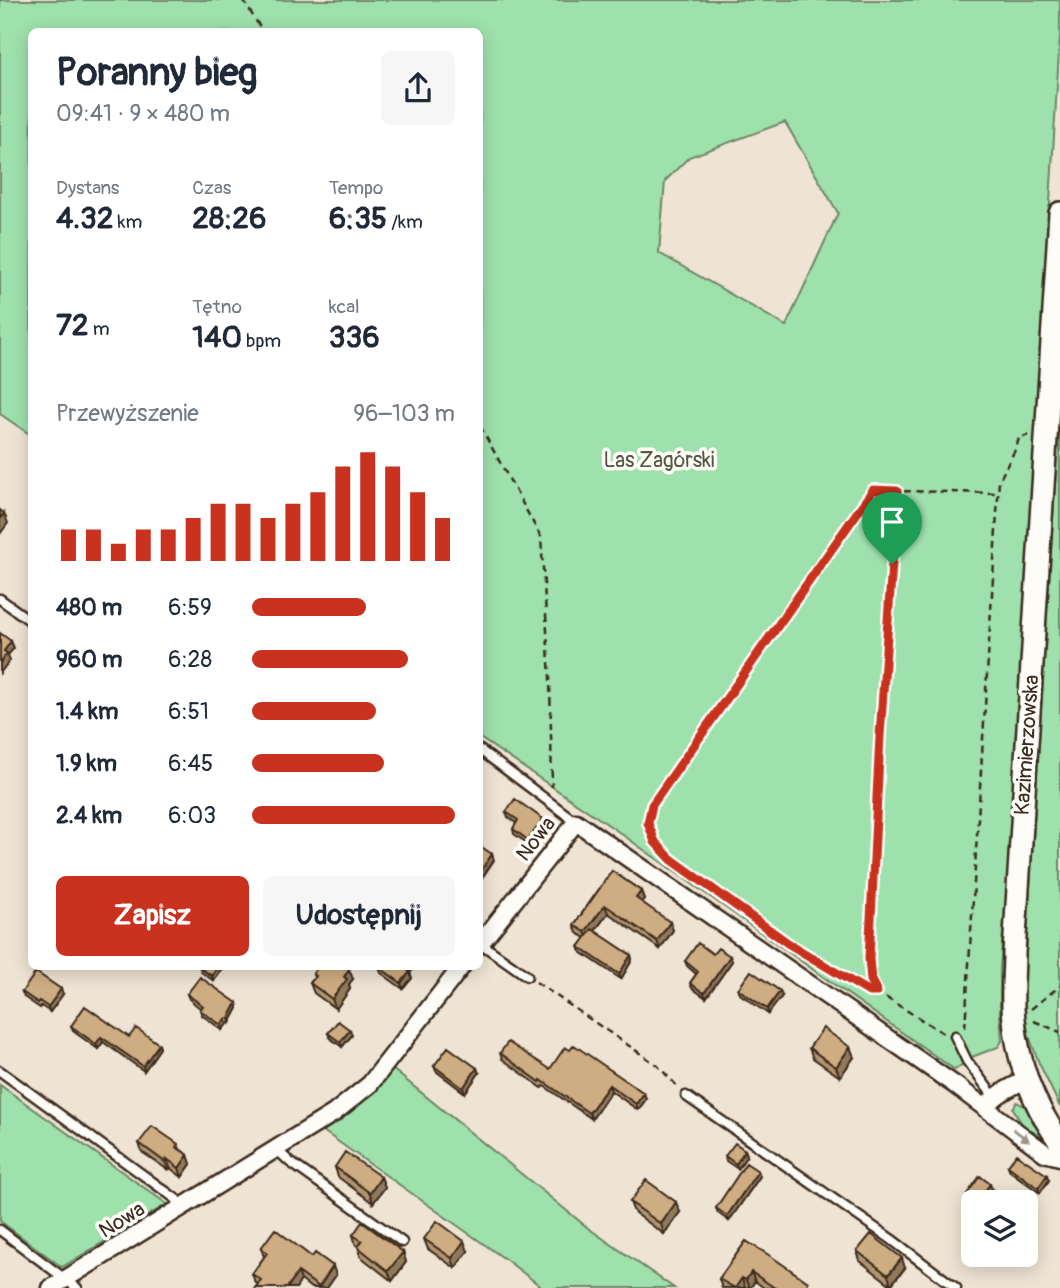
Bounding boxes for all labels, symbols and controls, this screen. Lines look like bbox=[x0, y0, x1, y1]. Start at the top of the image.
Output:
text: Poranny bieg bbox=[56, 49, 257, 97]
button: share bbox=[381, 51, 455, 125]
text: 09:41 · 9 × 480 m bbox=[56, 99, 230, 128]
text: Dystans bbox=[56, 176, 119, 200]
text: Czas bbox=[192, 176, 231, 200]
text: Tempo bbox=[329, 176, 383, 200]
text: 4.32 bbox=[56, 200, 113, 237]
text: 28:26 bbox=[192, 200, 266, 237]
text: 6:35 bbox=[329, 200, 387, 237]
text: km bbox=[113, 210, 142, 234]
text: /km bbox=[387, 210, 423, 234]
text: Tętno bbox=[192, 295, 242, 319]
text: kcal bbox=[329, 295, 360, 319]
text: 72 bbox=[56, 307, 89, 344]
text: m bbox=[89, 317, 110, 341]
text: 140 bbox=[192, 319, 242, 356]
text: 336 bbox=[329, 319, 380, 356]
text: bpm bbox=[242, 329, 281, 353]
text: Przewyższenie bbox=[56, 399, 199, 428]
text: 96–103 m bbox=[353, 399, 455, 428]
park label: Las Zagórski bbox=[603, 447, 715, 474]
pin bbox=[862, 492, 922, 564]
icon: arrive bbox=[873, 503, 911, 541]
text: 480 m bbox=[56, 593, 122, 622]
text: 6:59 bbox=[168, 593, 212, 622]
text: 960 m bbox=[56, 645, 122, 674]
text: 6:28 bbox=[168, 645, 212, 674]
street label: Kazimierzowska bbox=[1009, 674, 1045, 816]
text: 1.4 km bbox=[56, 697, 118, 726]
text: 6:51 bbox=[168, 697, 209, 726]
text: 1.9 km bbox=[56, 749, 117, 778]
text: 6:45 bbox=[168, 749, 213, 778]
text: 2.4 km bbox=[56, 801, 122, 830]
text: 6:03 bbox=[168, 801, 216, 830]
street label: Nowa bbox=[510, 811, 562, 867]
button: Zapisz bbox=[56, 876, 249, 956]
button: Udostępnij bbox=[263, 876, 455, 956]
one-way arrow bbox=[1012, 1127, 1030, 1141]
map controls bbox=[961, 1190, 1038, 1267]
button: layers bbox=[961, 1190, 1038, 1267]
street label: Nowa bbox=[94, 1196, 150, 1244]

